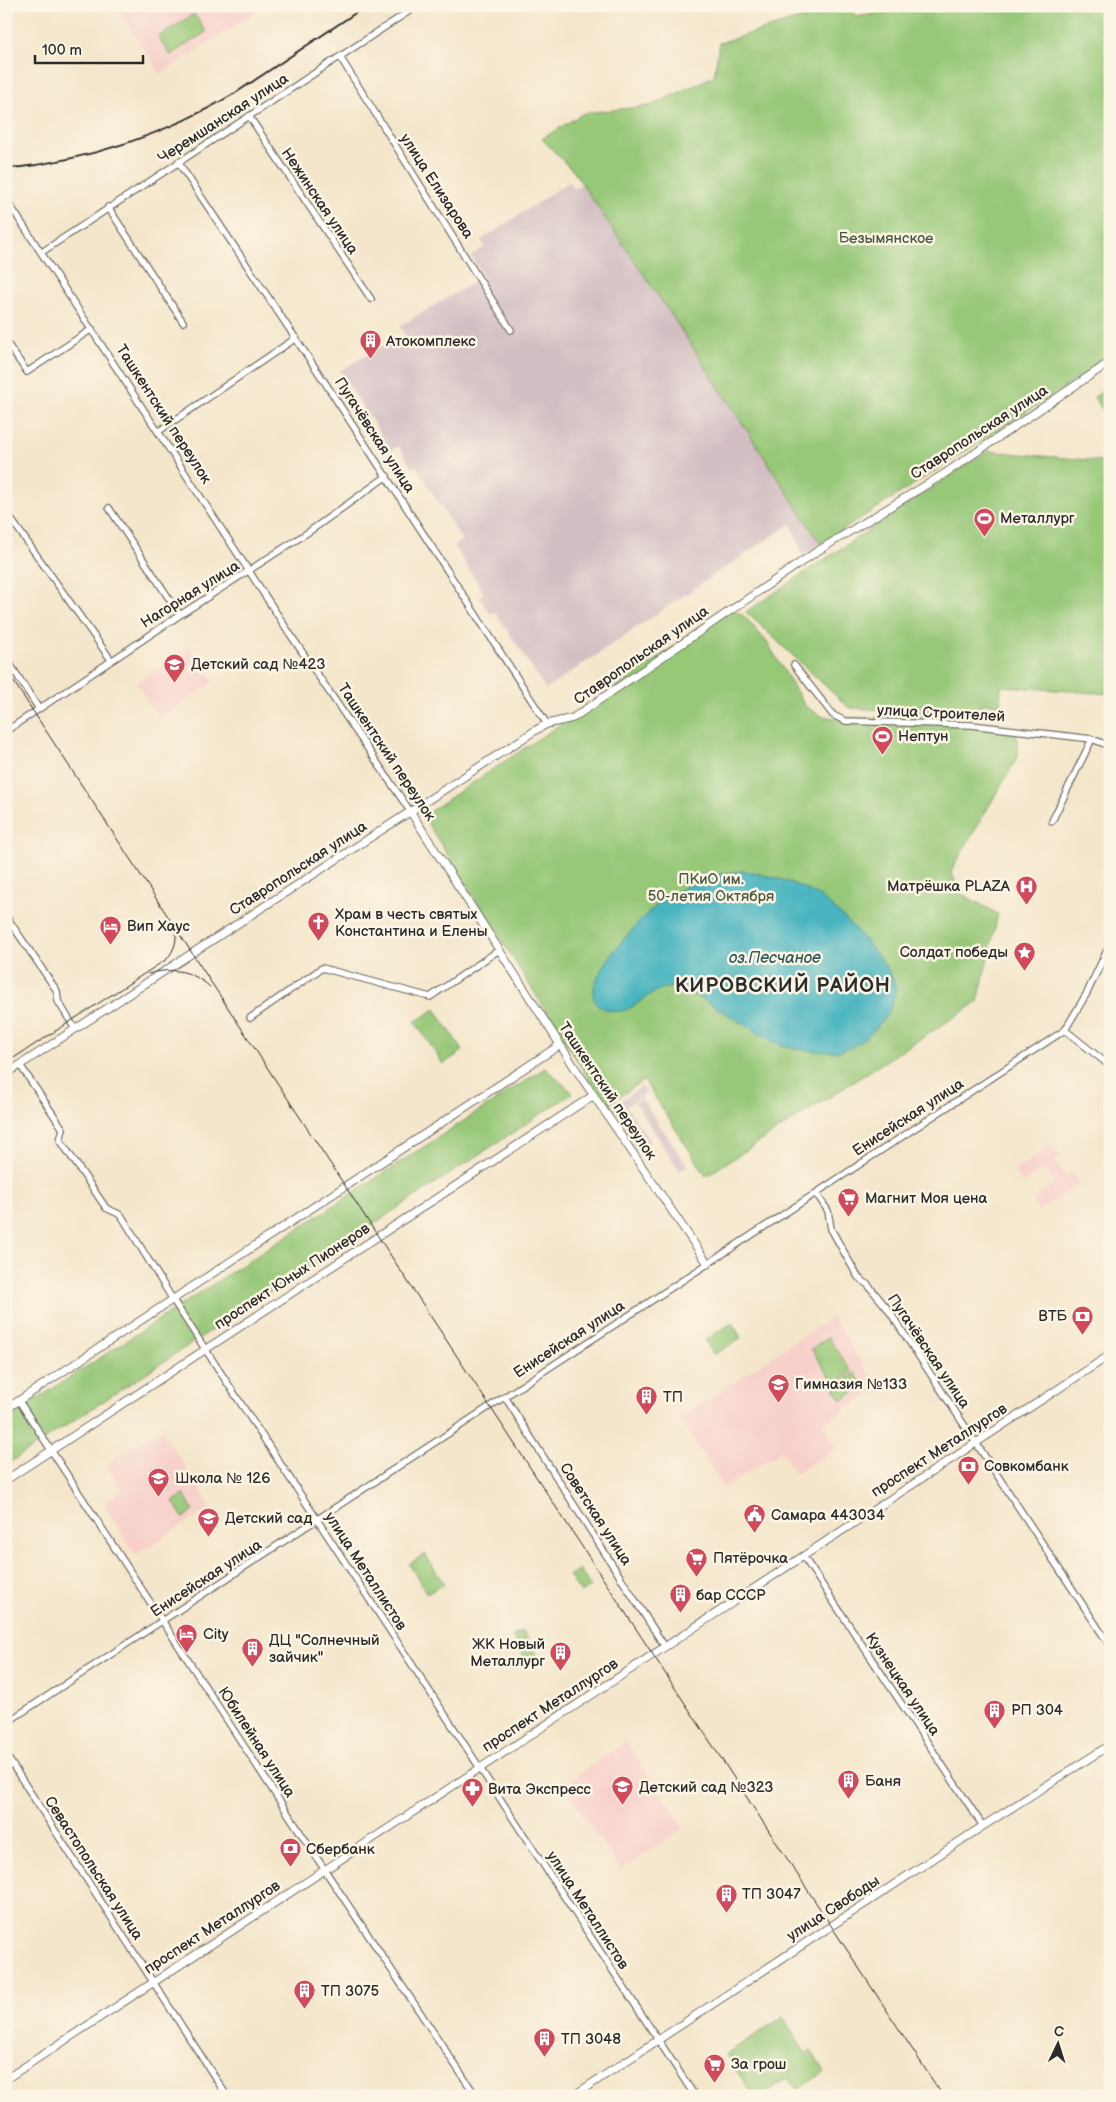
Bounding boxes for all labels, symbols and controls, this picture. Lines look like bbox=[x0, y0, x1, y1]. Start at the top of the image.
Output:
scale bar bbox=[35, 32, 142, 64]
text: 100 m bbox=[42, 41, 82, 60]
street label: Черемшанская улица bbox=[154, 69, 292, 168]
street label: улица Елизарова bbox=[396, 130, 478, 242]
street label: Нежинская улица bbox=[277, 144, 362, 258]
park label: Безымянское bbox=[839, 229, 933, 248]
building icon: Атокомплекс bbox=[358, 329, 382, 360]
place label: Атокомплекс bbox=[385, 332, 476, 351]
street label: Ташкентский переулок bbox=[111, 341, 216, 487]
street label: Пугачёвская улица bbox=[330, 374, 419, 497]
street label: Ставропольская улица bbox=[907, 381, 1052, 484]
sports icon: Металлург bbox=[972, 506, 996, 537]
place label: Металлург bbox=[1000, 509, 1075, 528]
street label: Нагорная улица bbox=[137, 556, 243, 632]
street label: Ставропольская улица bbox=[570, 602, 712, 709]
school or university icon: Детский сад №423 bbox=[163, 652, 187, 683]
place label: Детский сад №423 bbox=[191, 655, 325, 674]
street label: Ташкентский переулок bbox=[333, 680, 440, 825]
street label: улица Строителей bbox=[877, 701, 1005, 726]
sports icon: Нептун bbox=[870, 724, 894, 755]
place label: Нептун bbox=[898, 727, 949, 746]
street label: Ставропольская улица bbox=[226, 817, 371, 920]
park label: ПКиО им. 50-летия Октября bbox=[648, 870, 774, 906]
hospital icon: Матрёшка PLAZA bbox=[1014, 874, 1038, 905]
place label: Матрёшка PLAZA bbox=[887, 877, 1011, 896]
place label: Храм в честь святых Константина и Елены bbox=[335, 905, 487, 941]
church icon: Храм в честь святых Константина и Елены bbox=[307, 911, 331, 942]
hotel icon: Вип Хаус bbox=[99, 914, 123, 945]
place label: Вип Хаус bbox=[127, 917, 190, 936]
place icon: Солдат победы bbox=[1012, 940, 1036, 971]
place label: Солдат победы bbox=[900, 943, 1008, 962]
water label: оз.Песчаное bbox=[729, 949, 821, 968]
district label: КИРОВСКИЙ РАЙОН bbox=[675, 972, 891, 998]
street label: Ташкентский переулок bbox=[554, 1019, 661, 1164]
street label: Енисейская улица bbox=[849, 1074, 968, 1160]
supermarket icon: Магнит Моя цена bbox=[837, 1186, 861, 1217]
place label: Магнит Моя цена bbox=[865, 1189, 988, 1208]
street label: проспект Юных Пионеров bbox=[211, 1219, 374, 1334]
street label: Пугачёвская улица bbox=[883, 1290, 974, 1412]
street label: Енисейская улица bbox=[510, 1296, 629, 1382]
bank icon: ВТБ bbox=[1071, 1304, 1095, 1335]
place label: ВТБ bbox=[1038, 1307, 1068, 1326]
school or university icon: Гимназия №133 bbox=[767, 1372, 791, 1403]
place label: Гимназия №133 bbox=[795, 1375, 907, 1394]
building icon: ТП bbox=[635, 1385, 659, 1416]
place label: ТП bbox=[663, 1388, 683, 1407]
street label: проспект Металлургов bbox=[868, 1399, 1011, 1502]
bank icon: Совкомбанк bbox=[956, 1454, 980, 1485]
place label: Совкомбанк bbox=[984, 1457, 1069, 1476]
street label: Советская улица bbox=[555, 1459, 636, 1569]
school or university icon: Школа № 126 bbox=[147, 1466, 171, 1497]
place label: Школа № 126 bbox=[175, 1469, 270, 1488]
public building icon: Самара 443034 bbox=[743, 1503, 767, 1534]
school or university icon: Детский сад bbox=[197, 1506, 221, 1537]
place label: Самара 443034 bbox=[771, 1506, 885, 1525]
place label: Детский сад bbox=[225, 1509, 312, 1528]
street label: улица Металлистов bbox=[320, 1509, 411, 1634]
street label: Енисейская улица bbox=[147, 1535, 266, 1621]
supermarket icon: Пятёрочка bbox=[685, 1546, 709, 1577]
place label: Пятёрочка bbox=[713, 1549, 788, 1568]
building icon: бар СССР bbox=[668, 1583, 692, 1614]
place label: бар СССР bbox=[696, 1586, 766, 1605]
hotel icon: City bbox=[175, 1622, 199, 1653]
place label: City bbox=[203, 1625, 229, 1644]
street label: Кузнецкая улица bbox=[861, 1629, 944, 1739]
place label: ДЦ "Солнечный зайчик" bbox=[269, 1631, 380, 1667]
place label: ЖК Новый Металлург bbox=[470, 1635, 545, 1671]
building icon: ДЦ "Солнечный зайчик" bbox=[241, 1637, 265, 1668]
building icon: ЖК Новый Металлург bbox=[549, 1641, 573, 1672]
street label: проспект Металлургов bbox=[479, 1654, 622, 1757]
street label: Юбилейная улица bbox=[214, 1683, 299, 1801]
building icon: РП 304 bbox=[983, 1698, 1007, 1729]
place label: РП 304 bbox=[1011, 1701, 1063, 1720]
building icon: Баня bbox=[837, 1769, 861, 1800]
place label: Баня bbox=[865, 1772, 901, 1791]
school or university icon: Детский сад №323 bbox=[611, 1775, 635, 1806]
pharmacy icon: Вита Экспресс bbox=[460, 1777, 484, 1808]
place label: Детский сад №323 bbox=[639, 1778, 773, 1797]
place label: Вита Экспресс bbox=[488, 1780, 592, 1799]
street label: Севастопольская улица bbox=[40, 1793, 147, 1944]
bank icon: Сбербанк bbox=[278, 1837, 302, 1868]
place label: Сбербанк bbox=[306, 1840, 375, 1859]
street label: улица Металлистов bbox=[542, 1848, 633, 1973]
street label: улица Свободы bbox=[783, 1871, 883, 1946]
street label: проспект Металлургов bbox=[141, 1876, 284, 1979]
building icon: ТП 3047 bbox=[714, 1882, 738, 1913]
place label: ТП 3047 bbox=[742, 1885, 801, 1904]
building icon: ТП 3075 bbox=[293, 1979, 317, 2010]
place label: ТП 3075 bbox=[321, 1982, 379, 2001]
north arrow bbox=[1034, 2020, 1084, 2070]
text: С bbox=[1053, 2023, 1065, 2040]
building icon: ТП 3048 bbox=[533, 2027, 557, 2058]
place label: ТП 3048 bbox=[561, 2030, 621, 2049]
supermarket icon: За грош bbox=[703, 2052, 727, 2083]
place label: За грош bbox=[731, 2055, 786, 2074]

